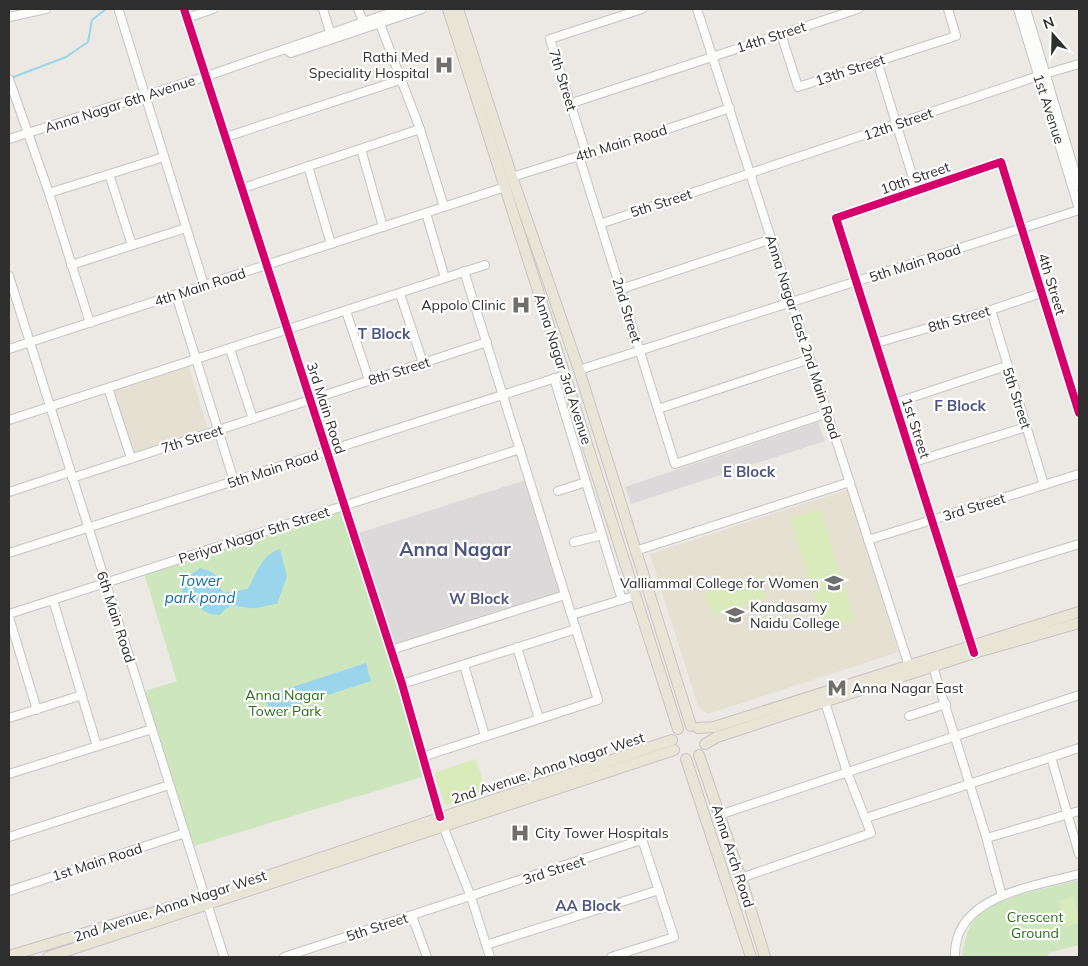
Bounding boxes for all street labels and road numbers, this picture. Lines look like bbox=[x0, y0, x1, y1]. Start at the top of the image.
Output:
street label: 14th Street bbox=[734, 17, 808, 57]
street label: 7th Street bbox=[545, 47, 581, 113]
street label: 13th Street bbox=[813, 50, 887, 90]
street label: Anna Nagar 6th Avenue bbox=[43, 71, 197, 137]
street label: 1st Avenue bbox=[1029, 72, 1069, 146]
street label: 12th Street bbox=[861, 104, 935, 144]
street label: 4th Main Road bbox=[573, 120, 669, 166]
street label: 10th Street bbox=[878, 158, 952, 198]
street label: 5th Street bbox=[628, 185, 694, 221]
street label: Anna Nagar East 2nd Main Road bbox=[761, 233, 845, 441]
street label: 5th Main Road bbox=[867, 240, 963, 286]
street label: 4th Street bbox=[1034, 251, 1070, 317]
street label: 4th Main Road bbox=[152, 264, 248, 310]
street label: 2nd Street bbox=[609, 275, 645, 345]
street label: Anna Nagar 3rd Avenue bbox=[530, 291, 596, 447]
street label: 8th Street bbox=[926, 302, 992, 336]
street label: 8th Street bbox=[366, 353, 432, 389]
street label: 3rd Main Road bbox=[303, 360, 349, 456]
street label: 5th Street bbox=[999, 365, 1035, 431]
street label: 1st Street bbox=[898, 395, 934, 461]
street label: 7th Street bbox=[159, 421, 225, 457]
street label: 5th Main Road bbox=[225, 446, 321, 492]
street label: 3rd Street bbox=[941, 489, 1007, 525]
street label: Periyar Nagar 5th Street bbox=[176, 502, 332, 568]
street label: 6th Main Road bbox=[93, 569, 139, 665]
street label: 2nd Avenue, Anna Nagar West bbox=[449, 728, 647, 808]
street label: Anna Arch Road bbox=[708, 802, 758, 910]
street label: 1st Main Road bbox=[50, 839, 144, 885]
street label: 3rd Street bbox=[521, 851, 587, 888]
street label: 2nd Avenue, Anna Nagar West bbox=[71, 866, 269, 946]
street label: 5th Street bbox=[344, 909, 410, 945]

